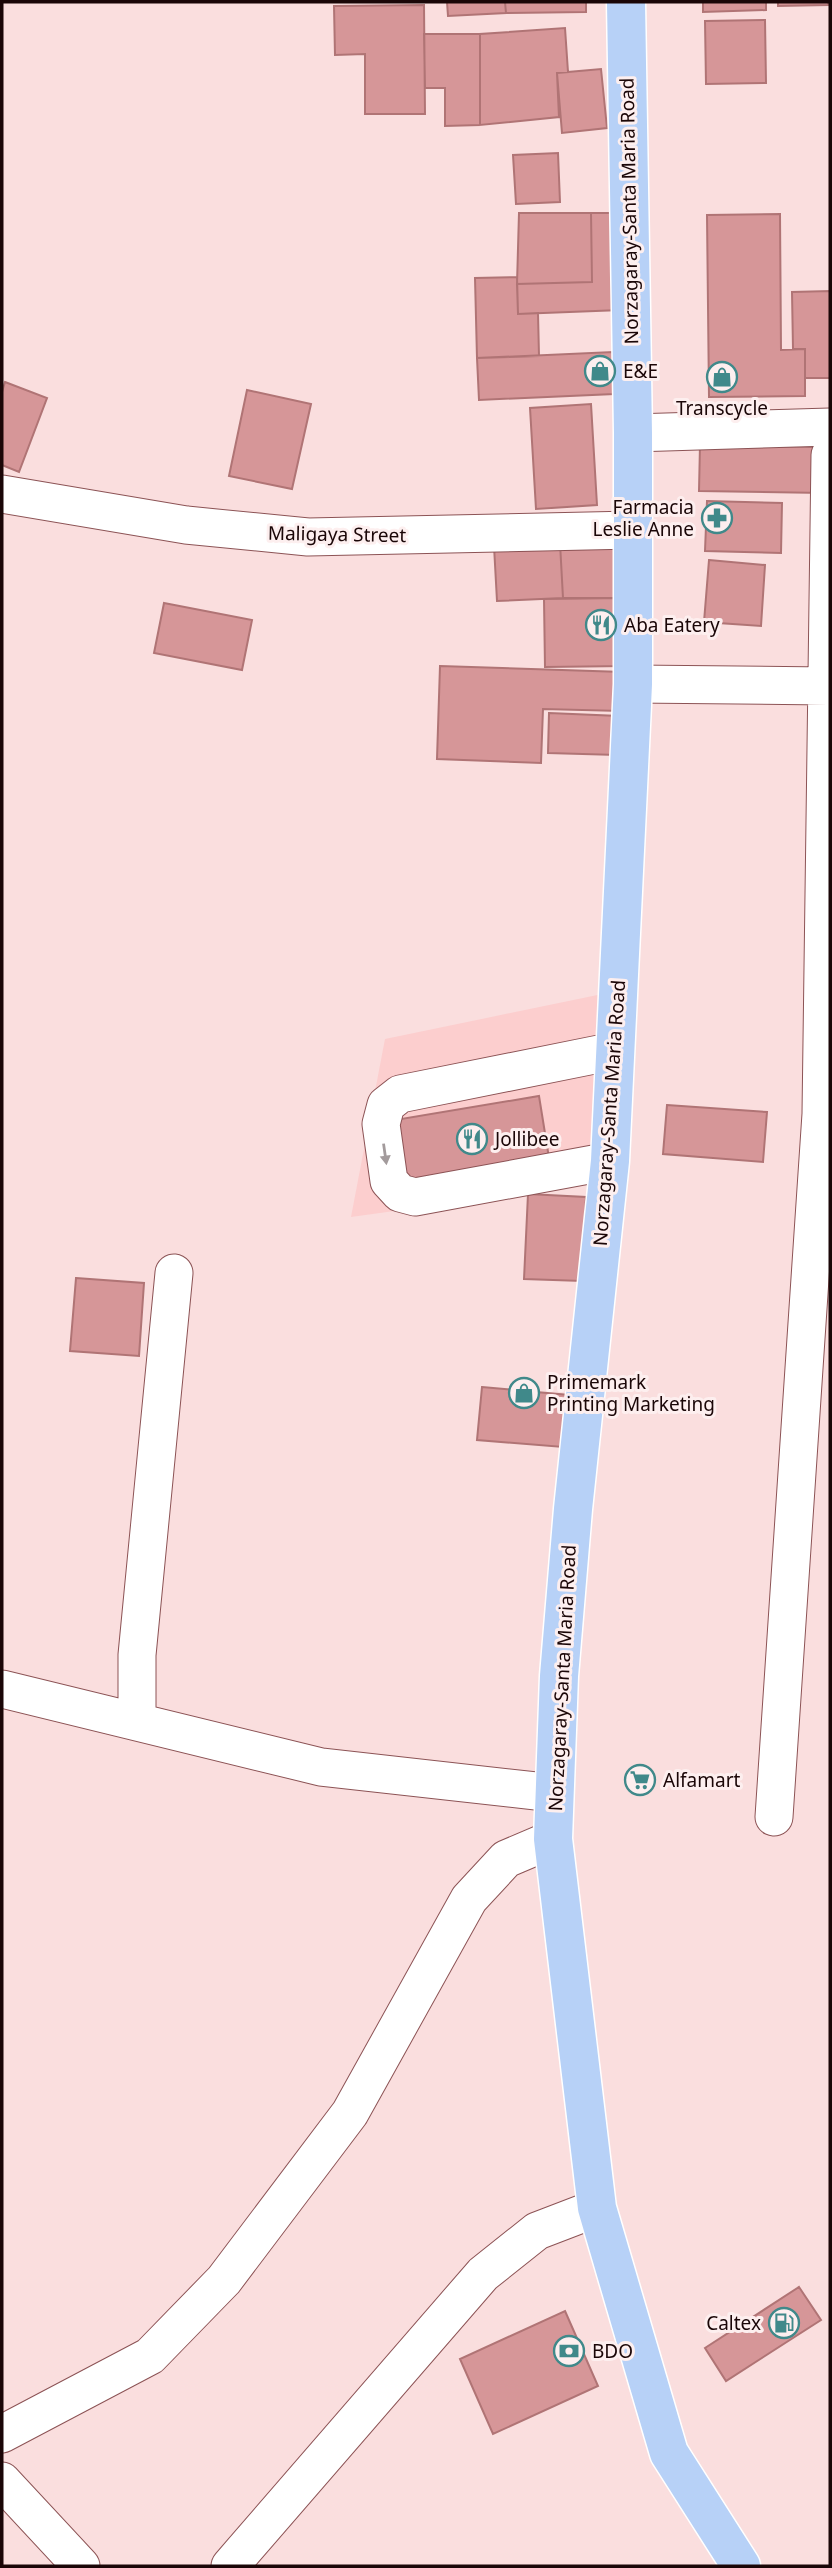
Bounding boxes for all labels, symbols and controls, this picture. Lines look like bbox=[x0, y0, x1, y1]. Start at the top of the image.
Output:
street label: Norzagaray-Santa Maria Road bbox=[614, 77, 644, 345]
shop icon: E&E bbox=[583, 354, 617, 388]
place label: E&E bbox=[623, 358, 658, 384]
shop icon: Transcycle bbox=[705, 360, 739, 394]
place label: Transcycle bbox=[676, 395, 768, 421]
place label: Farmacia Leslie Anne bbox=[592, 494, 694, 542]
pharmacy icon: Farmacia Leslie Anne bbox=[700, 501, 734, 535]
street label: Maligaya Street bbox=[268, 520, 407, 548]
restaurant icon: Aba Eatery bbox=[584, 608, 618, 642]
place label: Aba Eatery bbox=[624, 612, 720, 638]
street label: Norzagaray-Santa Maria Road bbox=[587, 979, 631, 1247]
restaurant icon: Jollibee bbox=[455, 1122, 489, 1156]
place label: Jollibee bbox=[493, 1126, 560, 1152]
one-way arrow bbox=[380, 1143, 391, 1165]
place label: Primemark Printing Marketing bbox=[547, 1369, 715, 1417]
shop icon: Primemark Printing Marketing bbox=[507, 1376, 541, 1410]
street label: Norzagaray-Santa Maria Road bbox=[542, 1544, 582, 1812]
supermarket icon: Alfamart bbox=[623, 1763, 657, 1797]
place label: Alfamart bbox=[663, 1767, 741, 1793]
fuel station icon: Caltex bbox=[767, 2306, 801, 2340]
place label: Caltex bbox=[706, 2310, 761, 2336]
bank icon: BDO bbox=[552, 2334, 586, 2368]
place label: BDO bbox=[592, 2338, 633, 2364]

